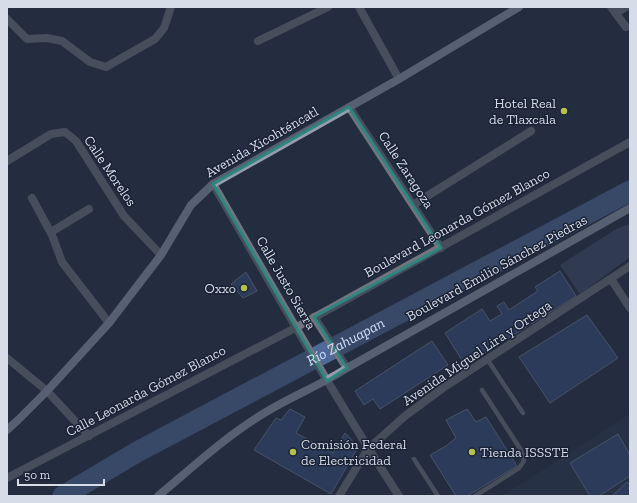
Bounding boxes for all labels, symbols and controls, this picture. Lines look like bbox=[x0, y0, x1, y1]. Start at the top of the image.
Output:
place label: Hotel Real de Tlaxcala bbox=[489, 95, 556, 128]
street label: Avenida Xicohténcatl bbox=[203, 103, 322, 181]
marker: Hotel Real de Tlaxcala bbox=[559, 106, 569, 116]
street label: Calle Zaragoza bbox=[375, 128, 437, 212]
street label: Calle Morelos bbox=[80, 132, 140, 210]
street label: Boulevard Leonarda Gómez Blanco bbox=[361, 165, 553, 281]
street label: Boulevard Emilio Sánchez Piedras bbox=[404, 211, 590, 325]
street label: Calle Justo Sierra bbox=[252, 233, 320, 333]
place label: Oxxo bbox=[205, 280, 236, 297]
marker: Oxxo bbox=[239, 283, 249, 293]
street label: Avenida Miguel Lira y Ortega bbox=[399, 297, 555, 409]
water label: Río Zahuapan bbox=[303, 314, 388, 370]
street label: Calle Leonarda Gómez Blanco bbox=[63, 342, 229, 440]
place label: Comisión Federal de Electricidad bbox=[301, 436, 407, 469]
place label: Tienda ISSSTE bbox=[480, 444, 569, 461]
marker: Comisión Federal de Electricidad bbox=[288, 447, 298, 457]
marker: Tienda ISSSTE bbox=[467, 447, 477, 457]
scale bar bbox=[18, 461, 104, 487]
text: 50 m bbox=[24, 468, 51, 482]

